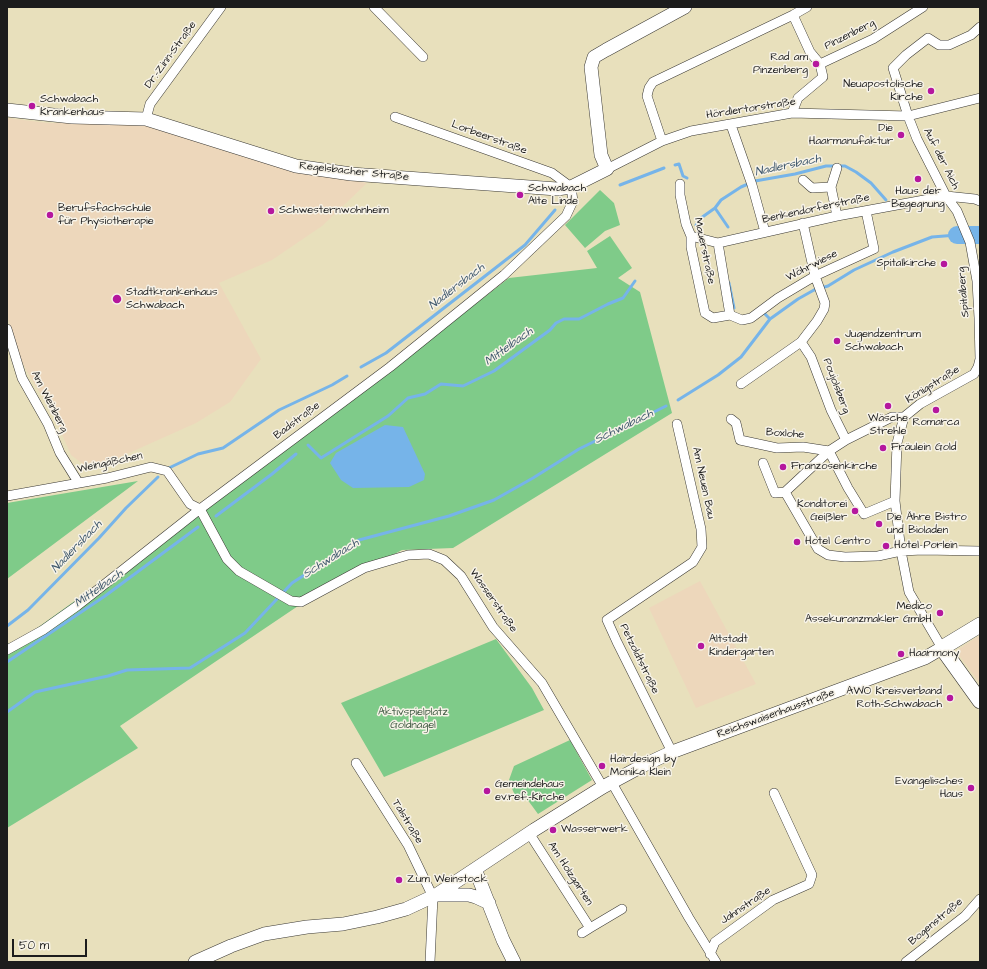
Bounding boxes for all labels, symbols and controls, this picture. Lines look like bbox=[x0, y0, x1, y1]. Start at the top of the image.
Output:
street label: Pinzenberg bbox=[823, 17, 877, 53]
street label: Dr.-Zinn-Straße bbox=[142, 19, 200, 91]
place label: Rad am Pinzenberg bbox=[753, 51, 808, 77]
marker: Rad am Pinzenberg bbox=[811, 59, 821, 69]
place label: Neuapostolische Kirche bbox=[843, 78, 923, 104]
marker: Neuapostolische Kirche bbox=[926, 86, 936, 96]
place label: Schwabach Krankenhaus bbox=[40, 93, 104, 119]
street label: Hördlertorstraße bbox=[705, 95, 797, 123]
marker: Schwabach Krankenhaus bbox=[27, 101, 37, 111]
street label: Lorbeerstraße bbox=[449, 118, 529, 158]
place label: Die Haarmanufaktur bbox=[809, 122, 893, 148]
street label: Auf der Aich bbox=[920, 126, 962, 192]
marker: Die Haarmanufaktur bbox=[896, 130, 906, 140]
water label: Nadlersbach bbox=[754, 152, 822, 180]
street label: Regelsbacher Straße bbox=[298, 160, 410, 184]
marker: Haus der Begegnung bbox=[913, 174, 923, 184]
place label: Schwabach Alte Linde bbox=[528, 182, 586, 208]
place label: Haus der Begegnung bbox=[891, 185, 945, 211]
marker: Schwabach Alte Linde bbox=[515, 190, 525, 200]
street label: Benkendorferstraße bbox=[761, 191, 871, 227]
place label: Berufsfachschule für Physiotherapie bbox=[58, 202, 154, 228]
place label: Schwesternwohnheim bbox=[279, 204, 388, 218]
marker: Schwesternwohnheim bbox=[266, 206, 276, 216]
marker: Berufsfachschule für Physiotherapie bbox=[45, 210, 55, 220]
street label: Mauerstraße bbox=[691, 217, 717, 285]
street label: Wöhrwiese bbox=[784, 247, 840, 285]
place label: Spitalkirche bbox=[877, 257, 936, 271]
marker: Spitalkirche bbox=[939, 259, 949, 269]
water label: Nadlersbach bbox=[426, 261, 488, 313]
street label: Spitalberg bbox=[955, 266, 973, 318]
place label: Stadtkrankenhaus Schwabach bbox=[126, 286, 217, 312]
marker: Stadtkrankenhaus Schwabach bbox=[111, 293, 123, 305]
water label: Mittelbach bbox=[482, 325, 536, 369]
place label: Jugendzentrum Schwabach bbox=[845, 328, 921, 354]
marker: Jugendzentrum Schwabach bbox=[832, 336, 842, 346]
street label: Poujolsberg bbox=[819, 357, 853, 415]
street label: Königstraße bbox=[904, 363, 962, 407]
street label: Am Weinberg bbox=[28, 369, 70, 435]
street label: Badstraße bbox=[271, 399, 323, 443]
marker: Wäsche Strehle bbox=[883, 401, 893, 411]
marker: Romarca bbox=[931, 405, 941, 415]
water label: Schwabach bbox=[592, 407, 656, 447]
place label: Wäsche Strehle bbox=[868, 412, 908, 438]
place label: Romarca bbox=[913, 416, 959, 430]
street label: Boxlohe bbox=[765, 426, 805, 442]
place label: Fräulein Gold bbox=[891, 441, 956, 455]
marker: Fräulein Gold bbox=[878, 443, 888, 453]
street label: Am Neuen Bau bbox=[689, 446, 717, 520]
street label: Weingäßchen bbox=[76, 450, 144, 476]
place label: Franzosenkirche bbox=[791, 460, 877, 474]
marker: Franzosenkirche bbox=[778, 462, 788, 472]
place label: Konditorei Geißler bbox=[797, 498, 847, 524]
marker: Konditorei Geißler bbox=[850, 506, 860, 516]
place label: Die Ähre Bistro und Bioladen bbox=[887, 511, 967, 537]
water label: Nadlersbach bbox=[48, 518, 106, 576]
marker: Die Ähre Bistro und Bioladen bbox=[874, 519, 884, 529]
place label: Hotel Centro bbox=[805, 535, 870, 549]
water label: Schwabach bbox=[300, 536, 362, 582]
marker: Hotel Centro bbox=[792, 537, 802, 547]
place label: Hotel Porlein bbox=[894, 539, 957, 553]
marker: Hotel Porlein bbox=[881, 541, 891, 551]
water label: Mittelbach bbox=[72, 567, 126, 611]
street label: Wasserstraße bbox=[466, 567, 520, 635]
place label: Medico Assekuranzmakler GmbH bbox=[805, 600, 932, 626]
marker: Medico Assekuranzmakler GmbH bbox=[935, 608, 945, 618]
street label: Petzoldtstraße bbox=[616, 622, 662, 696]
place label: Altstadt Kindergarten bbox=[709, 633, 774, 659]
marker: Altstadt Kindergarten bbox=[696, 641, 706, 651]
place label: Haarmony bbox=[909, 647, 959, 661]
marker: Haarmony bbox=[896, 649, 906, 659]
place label: AWO Kreisverband Roth-Schwabach bbox=[846, 685, 942, 711]
street label: Reichswaisenhausstraße bbox=[715, 687, 837, 741]
marker: AWO Kreisverband Roth-Schwabach bbox=[945, 693, 955, 703]
park label: Aktivspielplatz Goldnagel bbox=[378, 706, 448, 732]
place label: Hairdesign by Monika Klein bbox=[610, 753, 677, 779]
marker: Hairdesign by Monika Klein bbox=[597, 761, 607, 771]
place label: Evangelisches Haus bbox=[895, 775, 963, 801]
place label: Gemeindehaus ev.ref.-Kirche bbox=[495, 778, 564, 804]
marker: Evangelisches Haus bbox=[966, 783, 976, 793]
marker: Gemeindehaus ev.ref.-Kirche bbox=[482, 786, 492, 796]
street label: Talstraße bbox=[389, 797, 425, 847]
place label: Wasserwerk bbox=[561, 823, 628, 837]
marker: Wasserwerk bbox=[548, 825, 558, 835]
street label: Am Holzgarten bbox=[545, 840, 595, 908]
place label: Zum Weinstock bbox=[407, 873, 488, 887]
marker: Zum Weinstock bbox=[394, 875, 404, 885]
street label: Jahnstraße bbox=[718, 884, 774, 928]
street label: Bogenstraße bbox=[906, 896, 966, 948]
scale bar bbox=[14, 931, 89, 957]
text: 50 m bbox=[19, 937, 49, 954]

